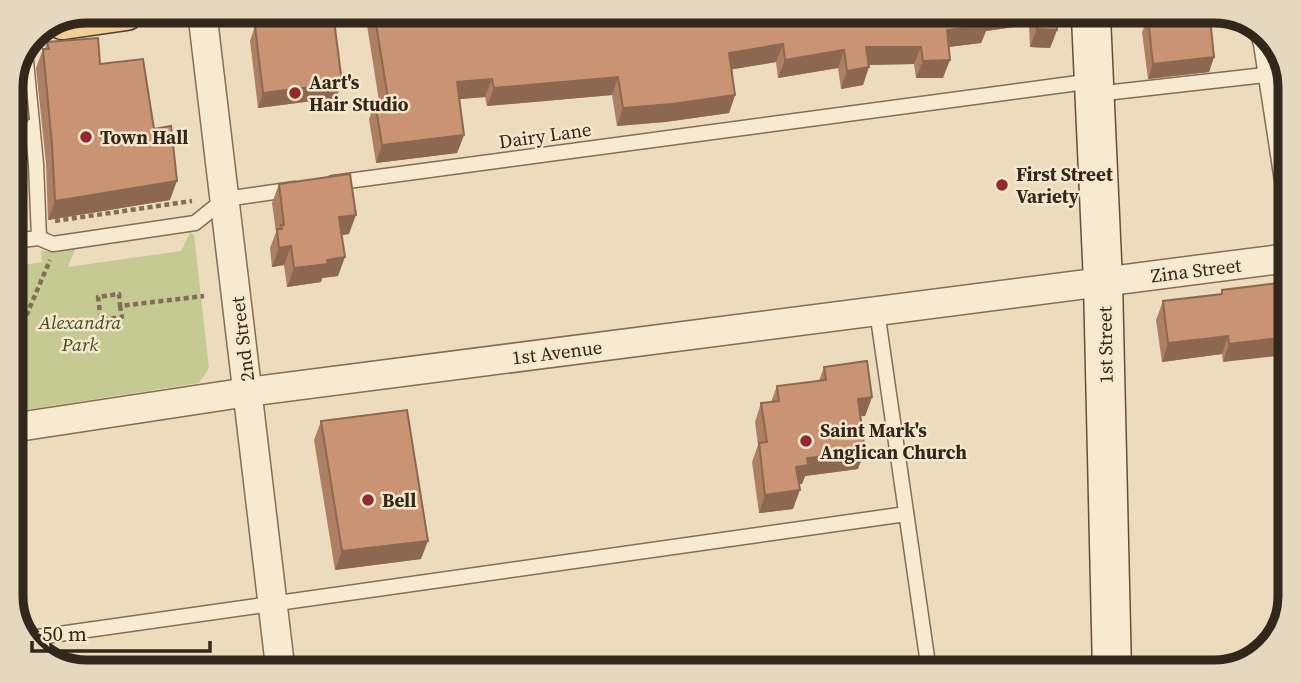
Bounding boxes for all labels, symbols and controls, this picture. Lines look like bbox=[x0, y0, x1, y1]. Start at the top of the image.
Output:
place label: Aart's Hair Studio bbox=[309, 69, 409, 117]
marker: Aart's Hair Studio bbox=[287, 85, 303, 101]
street label: Dairy Lane bbox=[497, 116, 593, 154]
place label: Town Hall bbox=[100, 124, 188, 150]
marker: Town Hall bbox=[78, 129, 94, 145]
place label: First Street Variety bbox=[1016, 161, 1113, 209]
marker: First Street Variety bbox=[994, 177, 1010, 193]
street label: Zina Street bbox=[1149, 251, 1243, 288]
street label: 2nd Street bbox=[224, 294, 260, 383]
street label: 1st Street bbox=[1091, 305, 1119, 384]
park label: Alexandra Park bbox=[38, 309, 121, 357]
street label: 1st Avenue bbox=[510, 334, 604, 370]
place label: Saint Mark's Anglican Church bbox=[820, 417, 967, 465]
marker: Saint Mark's Anglican Church bbox=[798, 433, 814, 449]
place label: Bell bbox=[382, 487, 416, 513]
marker: Bell bbox=[360, 492, 376, 508]
scale bar bbox=[32, 610, 210, 654]
text: 50 m bbox=[42, 619, 87, 648]

